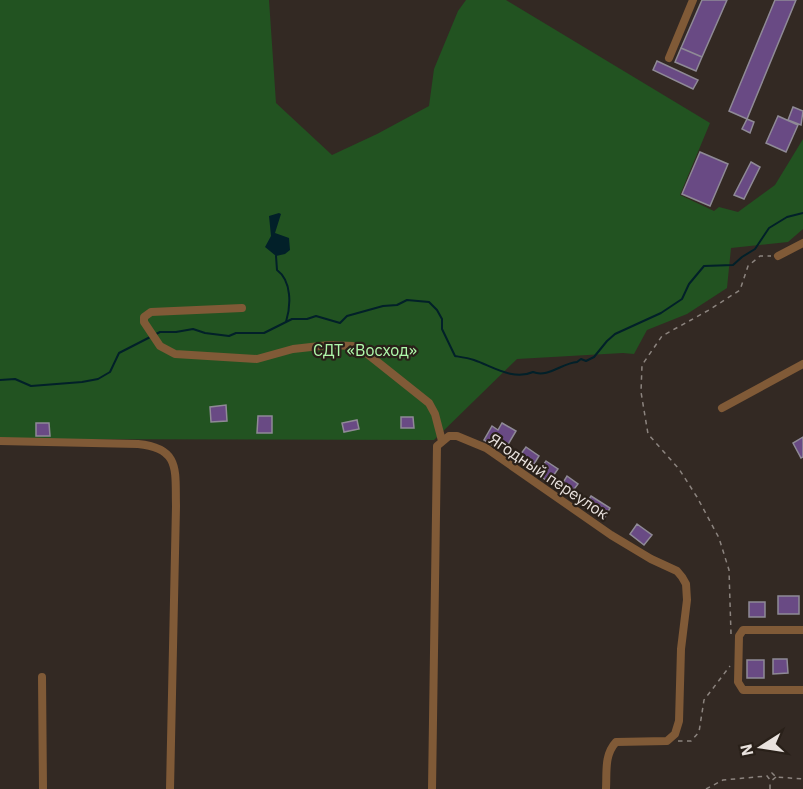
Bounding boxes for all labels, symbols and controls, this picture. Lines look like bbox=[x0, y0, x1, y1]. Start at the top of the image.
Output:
park label: СДТ «Восход» bbox=[313, 340, 417, 360]
street label: Ягодный переулок bbox=[485, 429, 613, 524]
north arrow bbox=[731, 717, 791, 777]
text: N bbox=[735, 742, 757, 758]

